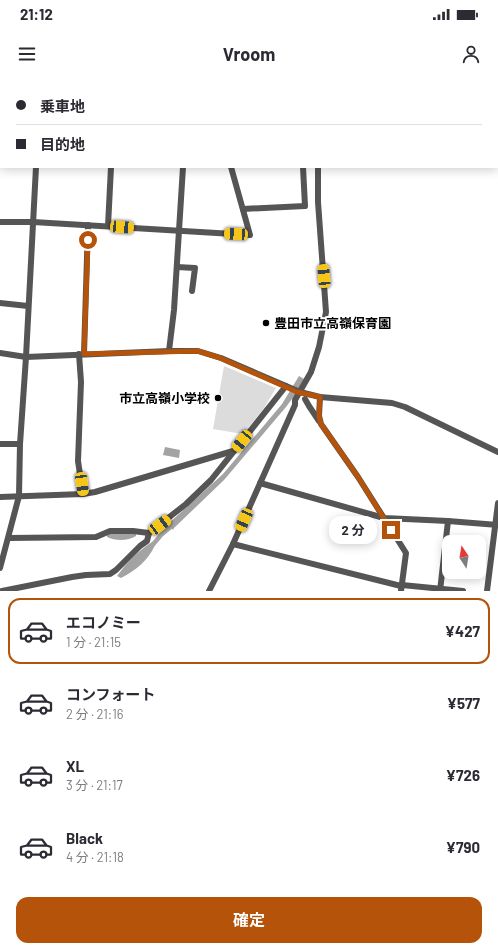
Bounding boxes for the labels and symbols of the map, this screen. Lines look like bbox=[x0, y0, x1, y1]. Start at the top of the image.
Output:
car bbox=[110, 220, 134, 234]
car bbox=[224, 227, 248, 241]
route start bbox=[79, 231, 97, 249]
car bbox=[317, 264, 331, 288]
place label: 豊田市立高嶺保育園 bbox=[274, 315, 391, 331]
marker: 豊田市立高嶺保育園 bbox=[261, 318, 271, 328]
place label: 市立高嶺小学校 bbox=[119, 390, 210, 406]
marker: 市立高嶺小学校 bbox=[213, 393, 223, 403]
car bbox=[230, 428, 254, 454]
car bbox=[74, 471, 90, 497]
car bbox=[234, 507, 254, 533]
car bbox=[147, 513, 173, 537]
callout: 2 分 bbox=[329, 516, 377, 544]
route end bbox=[382, 521, 400, 539]
north arrow bbox=[442, 535, 486, 579]

